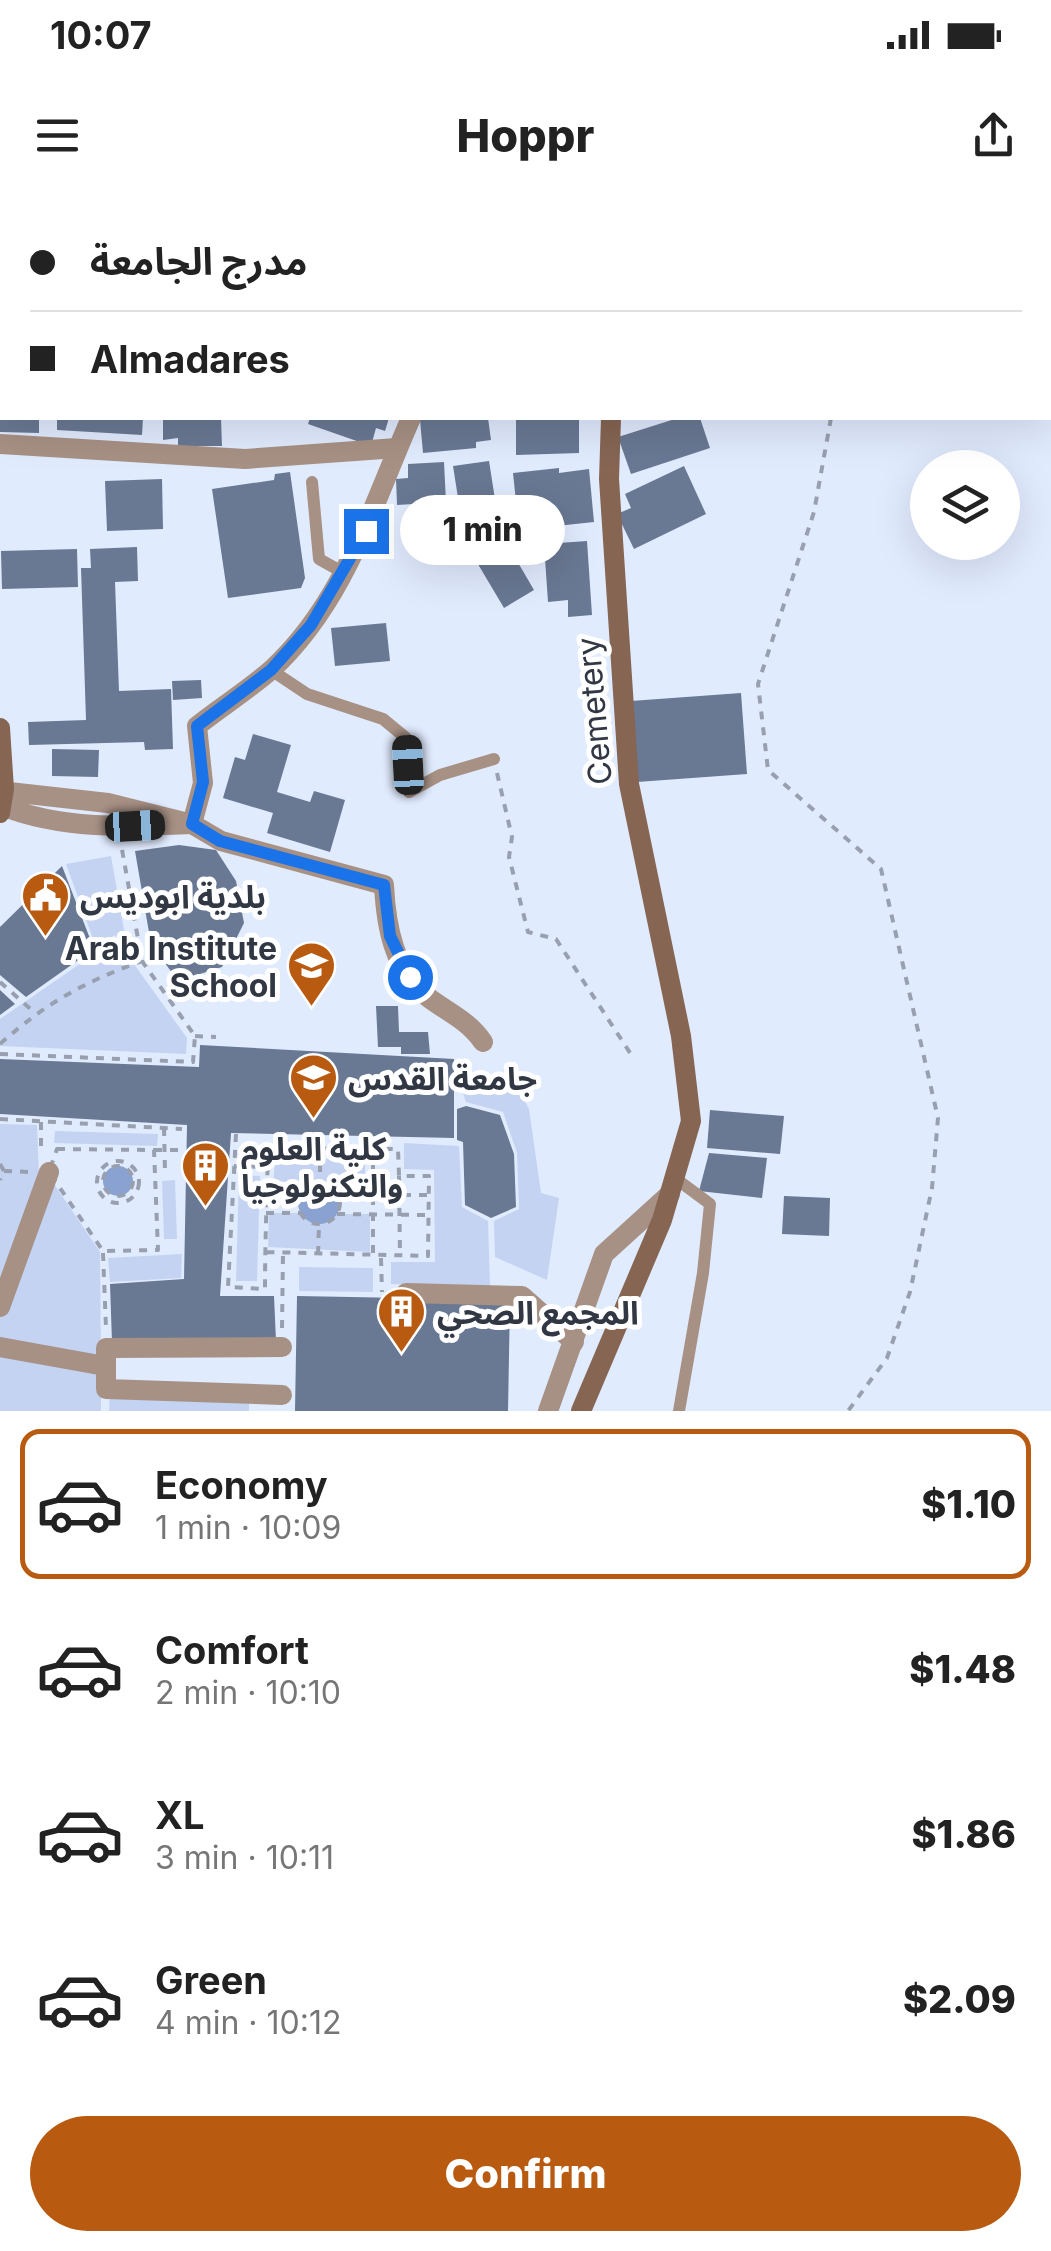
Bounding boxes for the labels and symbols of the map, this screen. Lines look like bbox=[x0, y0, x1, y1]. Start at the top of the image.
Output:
callout: 1 min bbox=[401, 496, 566, 566]
route end bbox=[344, 509, 389, 554]
street label: Cemetery bbox=[568, 636, 620, 786]
car bbox=[391, 734, 425, 796]
car bbox=[104, 809, 166, 843]
public building icon: بلدية ابوديس bbox=[19, 870, 71, 938]
place label: بلدية ابوديس bbox=[80, 877, 266, 916]
place label: Arab Institute School bbox=[65, 929, 277, 1005]
school or university icon: Arab Institute School bbox=[286, 940, 338, 1008]
route start bbox=[388, 955, 433, 1000]
school or university icon: جامعة القدس bbox=[287, 1052, 339, 1120]
place label: جامعة القدس bbox=[348, 1059, 537, 1098]
place label: كلية العلوم والتكنولوجيا bbox=[241, 1129, 403, 1205]
building icon: كلية العلوم والتكنولوجيا bbox=[180, 1140, 232, 1208]
building icon: المجمع الصحي bbox=[376, 1286, 428, 1354]
place label: المجمع الصحي bbox=[437, 1293, 639, 1338]

